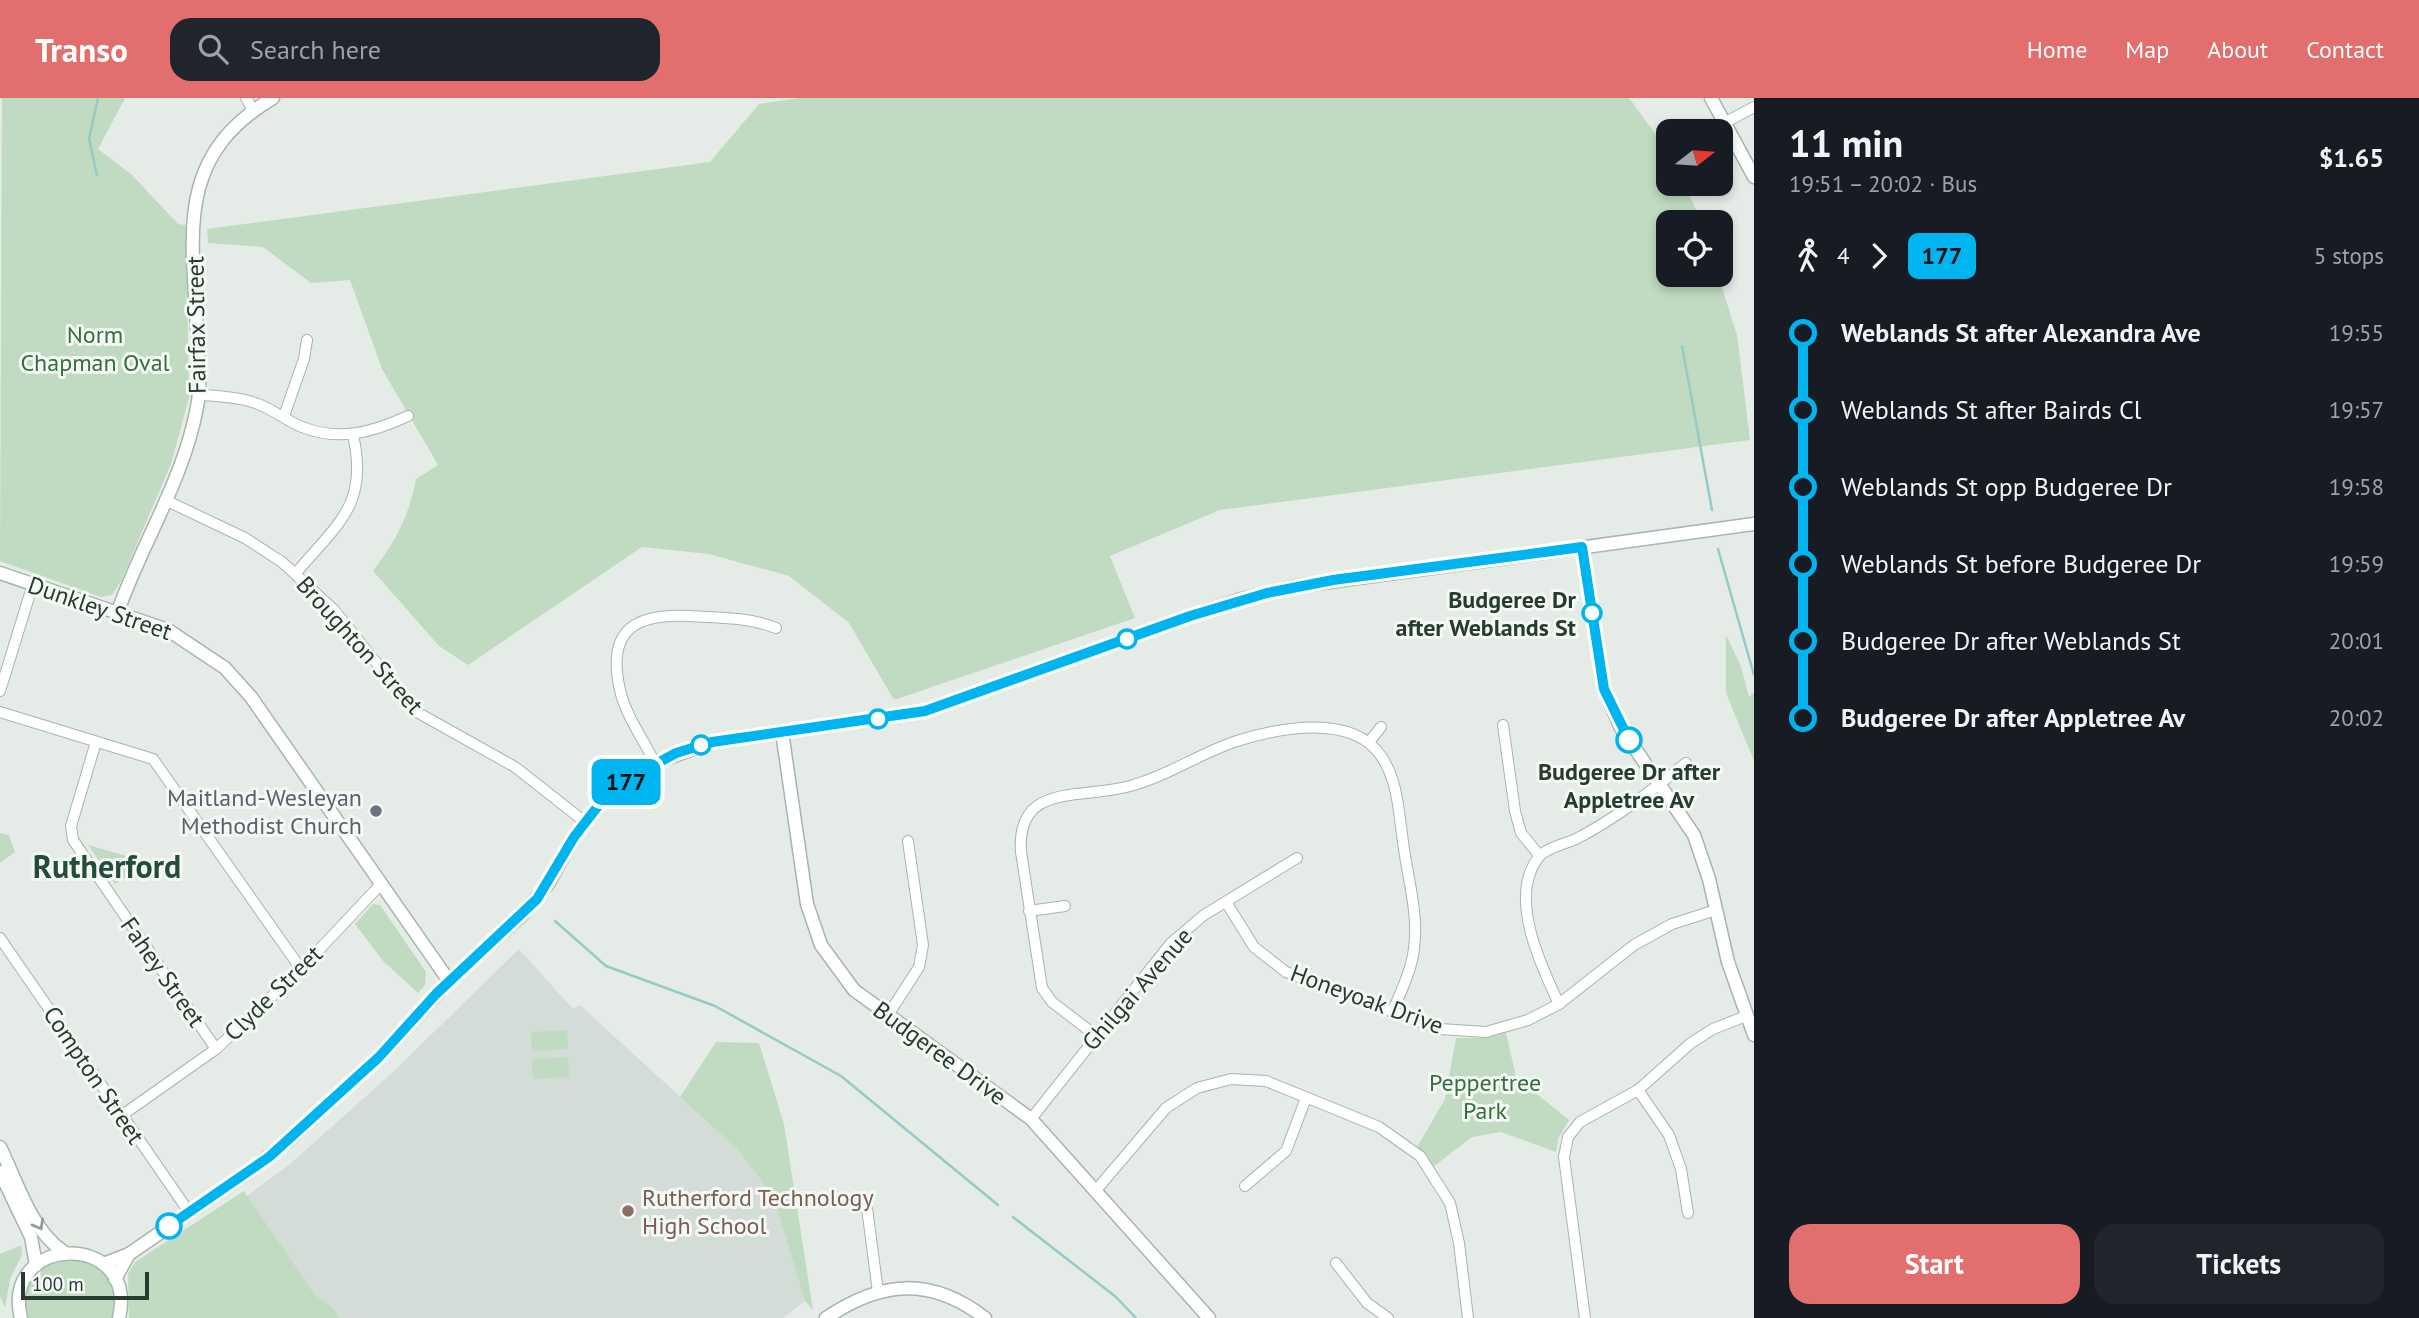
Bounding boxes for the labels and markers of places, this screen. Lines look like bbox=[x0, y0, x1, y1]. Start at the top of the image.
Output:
place label: Budgeree Dr after Weblands St bbox=[1395, 584, 1577, 643]
marker: Budgeree Dr after Weblands St bbox=[1582, 603, 1602, 623]
unlabelled marker bbox=[1117, 629, 1137, 649]
unlabelled marker bbox=[868, 709, 888, 729]
marker: Budgeree Dr after Appletree Av bbox=[1616, 727, 1642, 753]
unlabelled marker bbox=[691, 735, 711, 755]
place label: Budgeree Dr after Appletree Av bbox=[1538, 756, 1721, 815]
place label: Maitland-Wesleyan Methodist Church bbox=[167, 782, 362, 841]
marker: Maitland-Wesleyan Methodist Church bbox=[368, 803, 384, 819]
place label: Rutherford Technology High School bbox=[642, 1182, 874, 1241]
marker: Rutherford Technology High School bbox=[620, 1203, 636, 1219]
unlabelled marker bbox=[156, 1213, 182, 1239]

